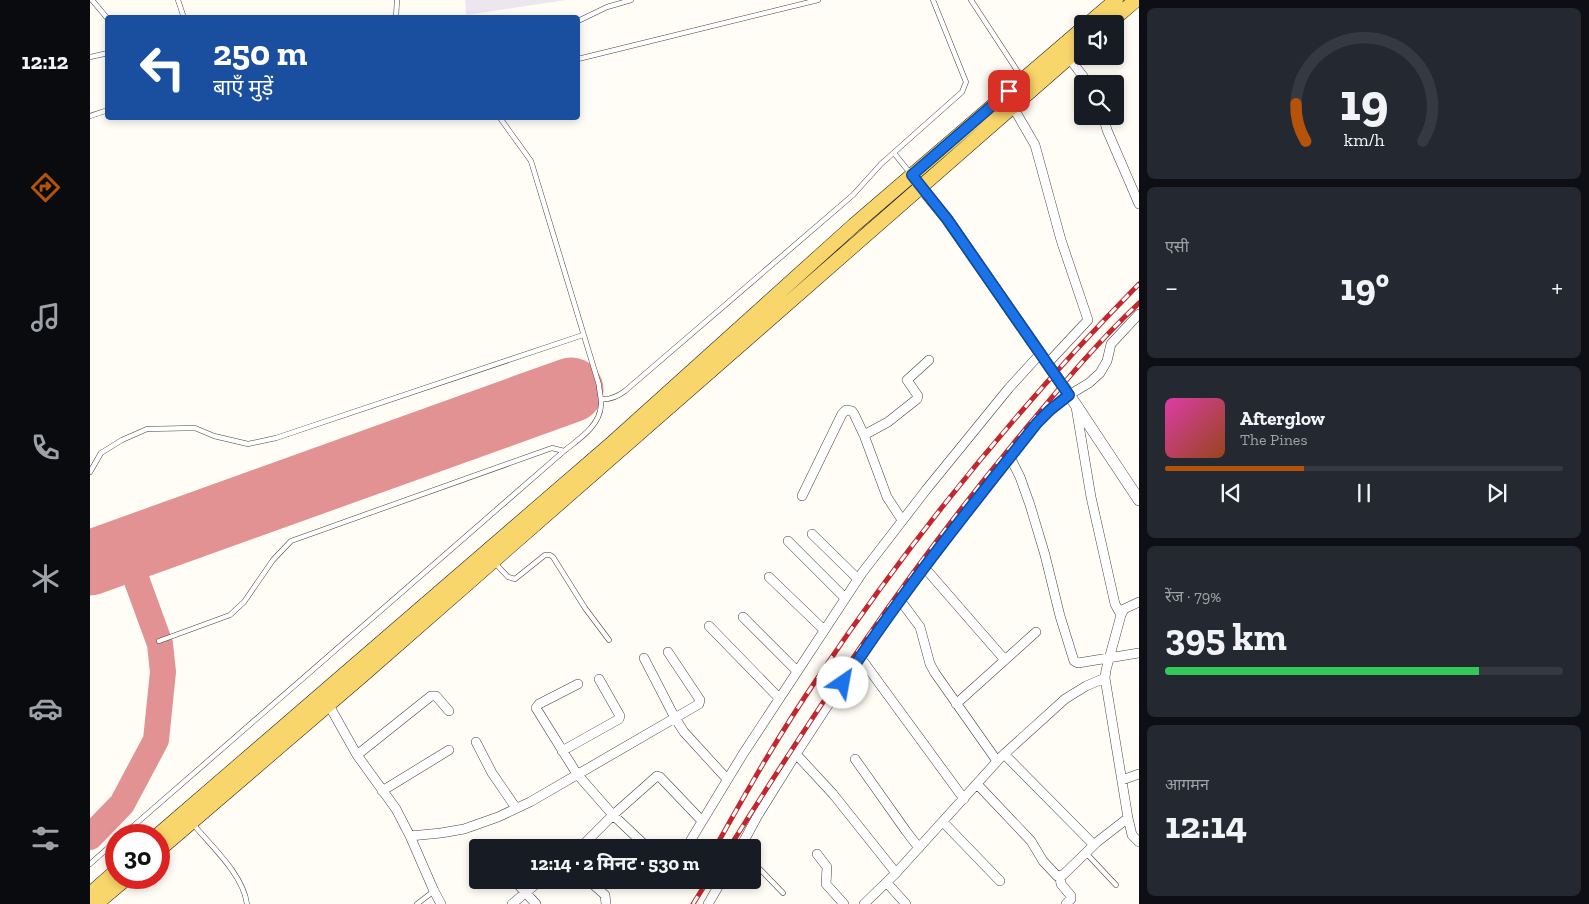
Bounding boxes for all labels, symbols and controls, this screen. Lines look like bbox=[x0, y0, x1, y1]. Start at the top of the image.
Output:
map controls bbox=[1074, 15, 1124, 125]
button: sound bbox=[1074, 15, 1124, 65]
text: 250 m bbox=[213, 32, 307, 74]
icon: left bbox=[130, 35, 195, 100]
text: 12:12 bbox=[22, 48, 68, 75]
pin bbox=[988, 70, 1030, 112]
text: 19 bbox=[1340, 71, 1388, 133]
text: बाएँ मुड़ें bbox=[213, 74, 273, 101]
button: search bbox=[1074, 75, 1124, 125]
icon: arrive bbox=[995, 77, 1023, 105]
text: km/h bbox=[1344, 129, 1384, 151]
icon: directions bbox=[28, 170, 63, 205]
text: एसी bbox=[1165, 237, 1189, 256]
text: 19° bbox=[1340, 264, 1389, 310]
text: − bbox=[1165, 271, 1178, 304]
text: + bbox=[1551, 271, 1563, 304]
icon: music bbox=[28, 300, 63, 335]
text: Afterglow bbox=[1240, 407, 1325, 430]
icon: phone bbox=[28, 430, 63, 465]
text: The Pines bbox=[1240, 430, 1307, 449]
icon: previous bbox=[1217, 479, 1245, 507]
icon: pause bbox=[1350, 479, 1378, 507]
icon: next bbox=[1483, 479, 1511, 507]
icon: climate bbox=[28, 561, 63, 596]
text: रेंज · 79% bbox=[1165, 587, 1221, 606]
text: 395 km bbox=[1165, 614, 1287, 660]
position arrow bbox=[816, 656, 868, 708]
icon: car bbox=[28, 691, 63, 726]
text: आगमन bbox=[1165, 775, 1209, 794]
text: 12:14 bbox=[1165, 802, 1247, 848]
icon: filters bbox=[28, 821, 63, 856]
speed limit sign: 30 bbox=[105, 824, 170, 889]
text: 12:14 · 2 मिनट · 530 m bbox=[531, 852, 699, 875]

